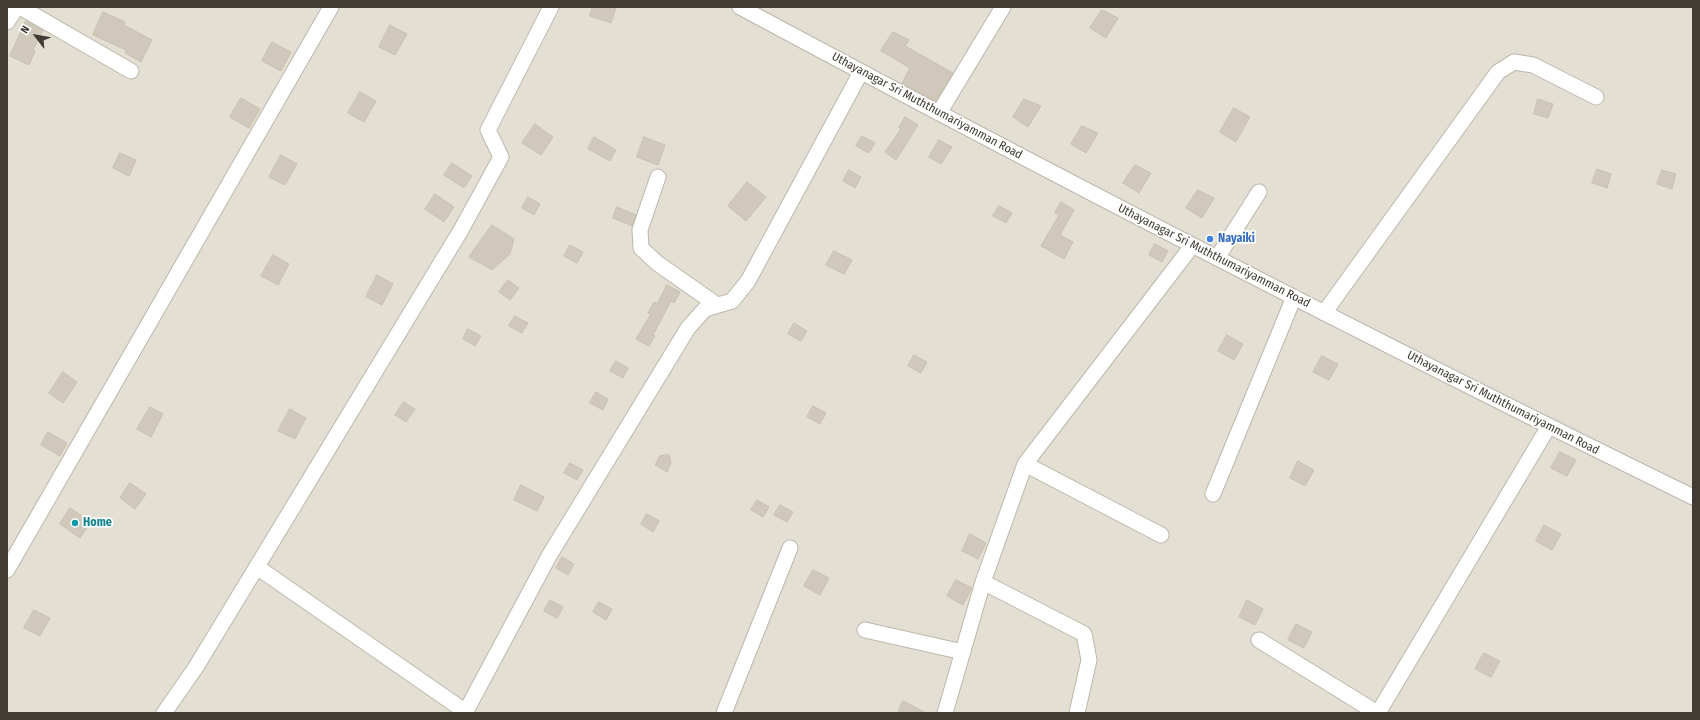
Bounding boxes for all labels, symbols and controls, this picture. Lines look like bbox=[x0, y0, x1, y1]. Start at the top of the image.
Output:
north arrow bbox=[16, 16, 56, 56]
text: N bbox=[18, 23, 33, 36]
street label: Uthayanagar Sri Muththumariyamman Road bbox=[829, 49, 1025, 163]
street label: Uthayanagar Sri Muththumariyamman Road bbox=[1116, 201, 1312, 311]
place label: Nayaiki bbox=[1218, 232, 1255, 246]
marker: Nayaiki bbox=[1205, 234, 1215, 244]
street label: Uthayanagar Sri Muththumariyamman Road bbox=[1405, 348, 1601, 458]
place label: Home bbox=[83, 516, 112, 530]
marker: Home bbox=[70, 518, 80, 528]

